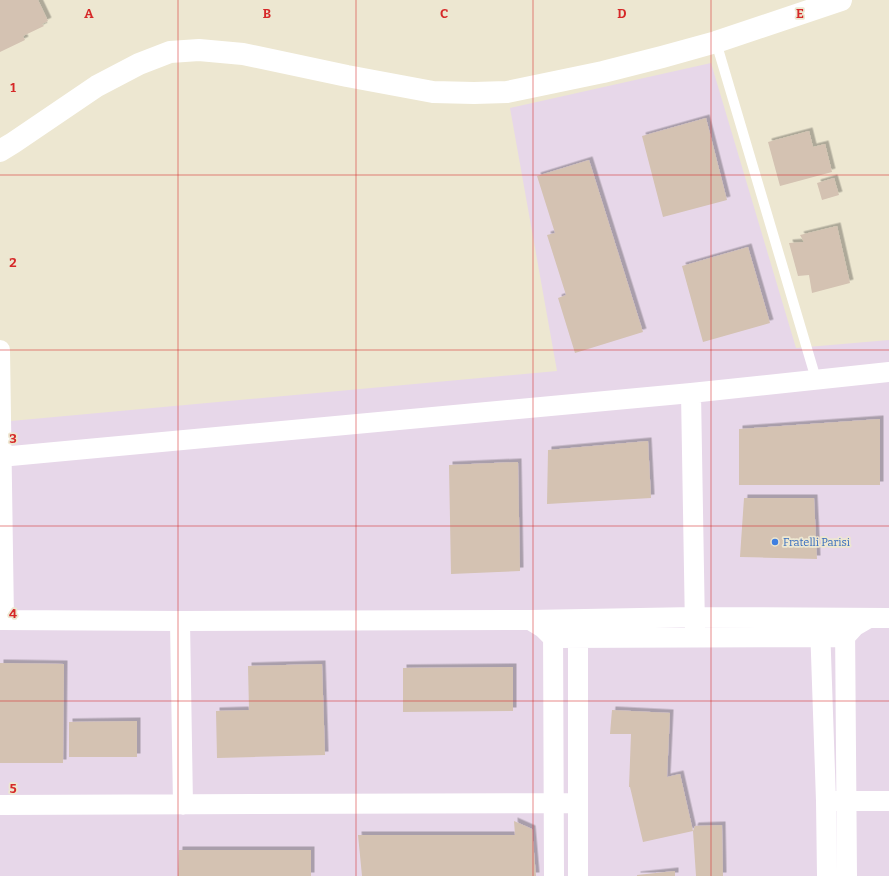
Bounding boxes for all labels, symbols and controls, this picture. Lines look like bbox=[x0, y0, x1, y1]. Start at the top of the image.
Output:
text: A bbox=[84, 6, 94, 21]
text: B bbox=[263, 6, 271, 21]
text: C bbox=[440, 6, 448, 21]
text: D bbox=[617, 6, 627, 21]
text: E bbox=[796, 6, 804, 21]
text: 1 bbox=[10, 80, 16, 95]
text: 2 bbox=[9, 255, 17, 270]
text: 3 bbox=[9, 431, 17, 446]
place label: Fratelli Parisi bbox=[783, 536, 851, 549]
marker: Fratelli Parisi bbox=[770, 537, 780, 547]
text: 4 bbox=[9, 606, 17, 621]
text: 5 bbox=[9, 781, 17, 796]

